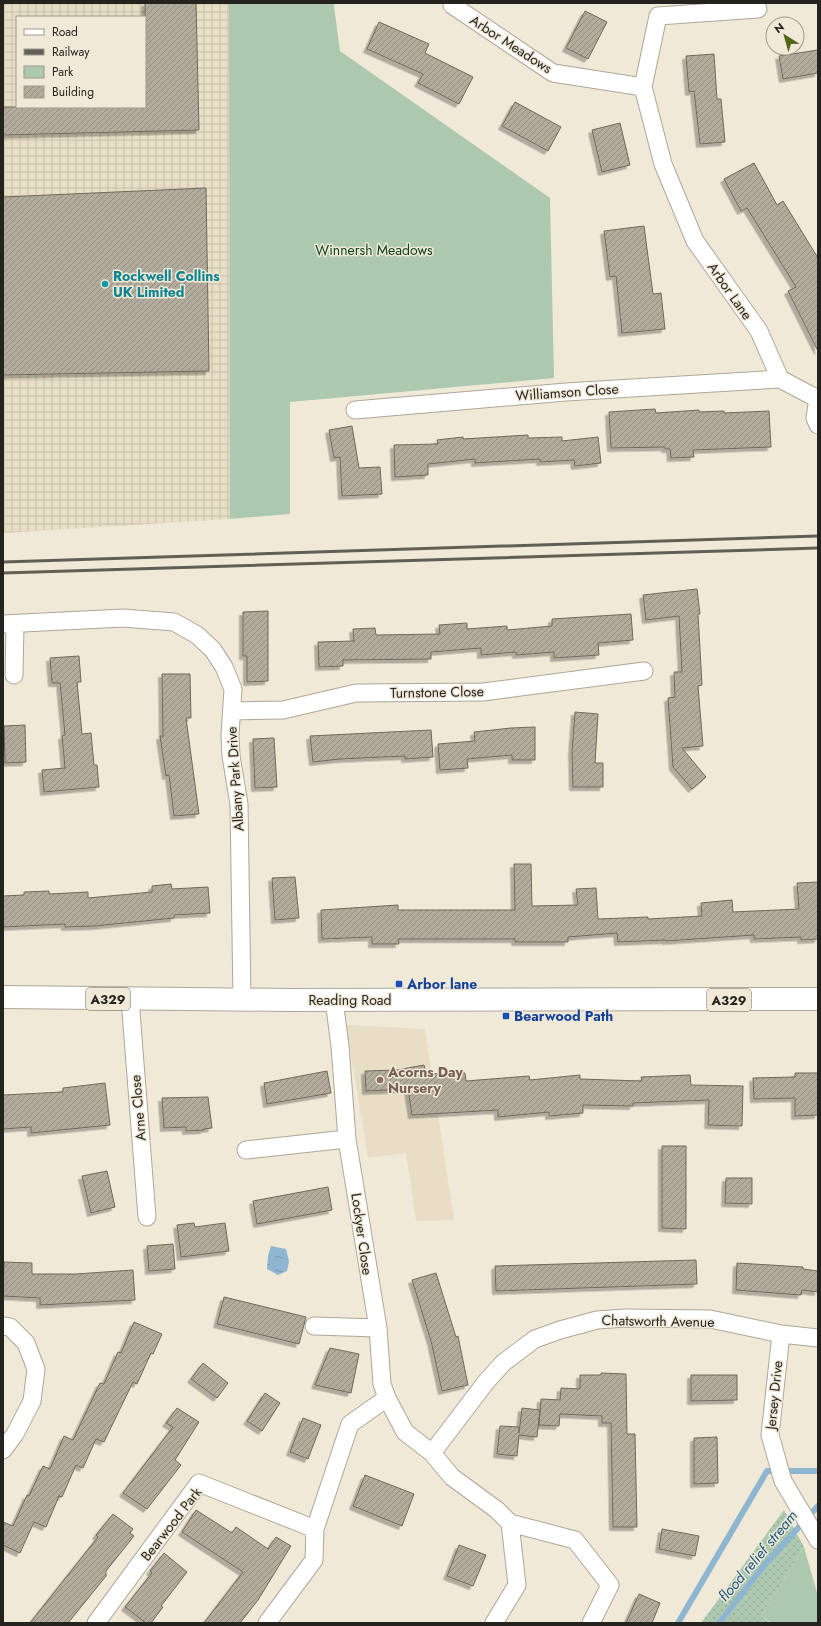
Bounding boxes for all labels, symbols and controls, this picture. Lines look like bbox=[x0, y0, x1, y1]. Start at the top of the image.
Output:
street label: Arbor Meadows bbox=[466, 10, 556, 78]
legend bbox=[16, 16, 146, 108]
north arrow bbox=[765, 16, 805, 56]
text: N bbox=[771, 19, 787, 37]
text: Road bbox=[52, 23, 78, 41]
text: Railway bbox=[52, 43, 90, 61]
text: Park bbox=[52, 63, 74, 81]
text: Building bbox=[52, 83, 94, 101]
park label: Winnersh Meadows bbox=[315, 240, 433, 260]
street label: Arbor Lane bbox=[703, 258, 757, 324]
place label: Rockwell Collins UK Limited bbox=[113, 266, 220, 302]
marker: Rockwell Collins UK Limited bbox=[100, 279, 110, 289]
street label: Williamson Close bbox=[515, 378, 619, 406]
street label: Turnstone Close bbox=[390, 681, 484, 703]
street label: Albany Park Drive bbox=[221, 726, 249, 832]
place label: Arbor lane bbox=[406, 974, 477, 994]
marker: Arbor lane bbox=[394, 979, 404, 989]
road number: A329 bbox=[86, 988, 130, 1010]
road number: A329 bbox=[707, 989, 751, 1011]
street label: Reading Road bbox=[308, 990, 392, 1010]
place label: Bearwood Path bbox=[514, 1006, 613, 1026]
marker: Bearwood Path bbox=[501, 1011, 511, 1021]
place label: Acorns Day Nursery bbox=[387, 1062, 464, 1098]
street label: Arne Close bbox=[125, 1074, 151, 1142]
marker: Acorns Day Nursery bbox=[375, 1075, 385, 1085]
street label: Lockyer Close bbox=[346, 1192, 378, 1276]
street label: Chatsworth Avenue bbox=[601, 1310, 715, 1332]
street label: Jersey Drive bbox=[760, 1359, 788, 1433]
street label: Bearwood Park bbox=[136, 1482, 207, 1565]
water label: flood relief stream bbox=[713, 1506, 803, 1606]

